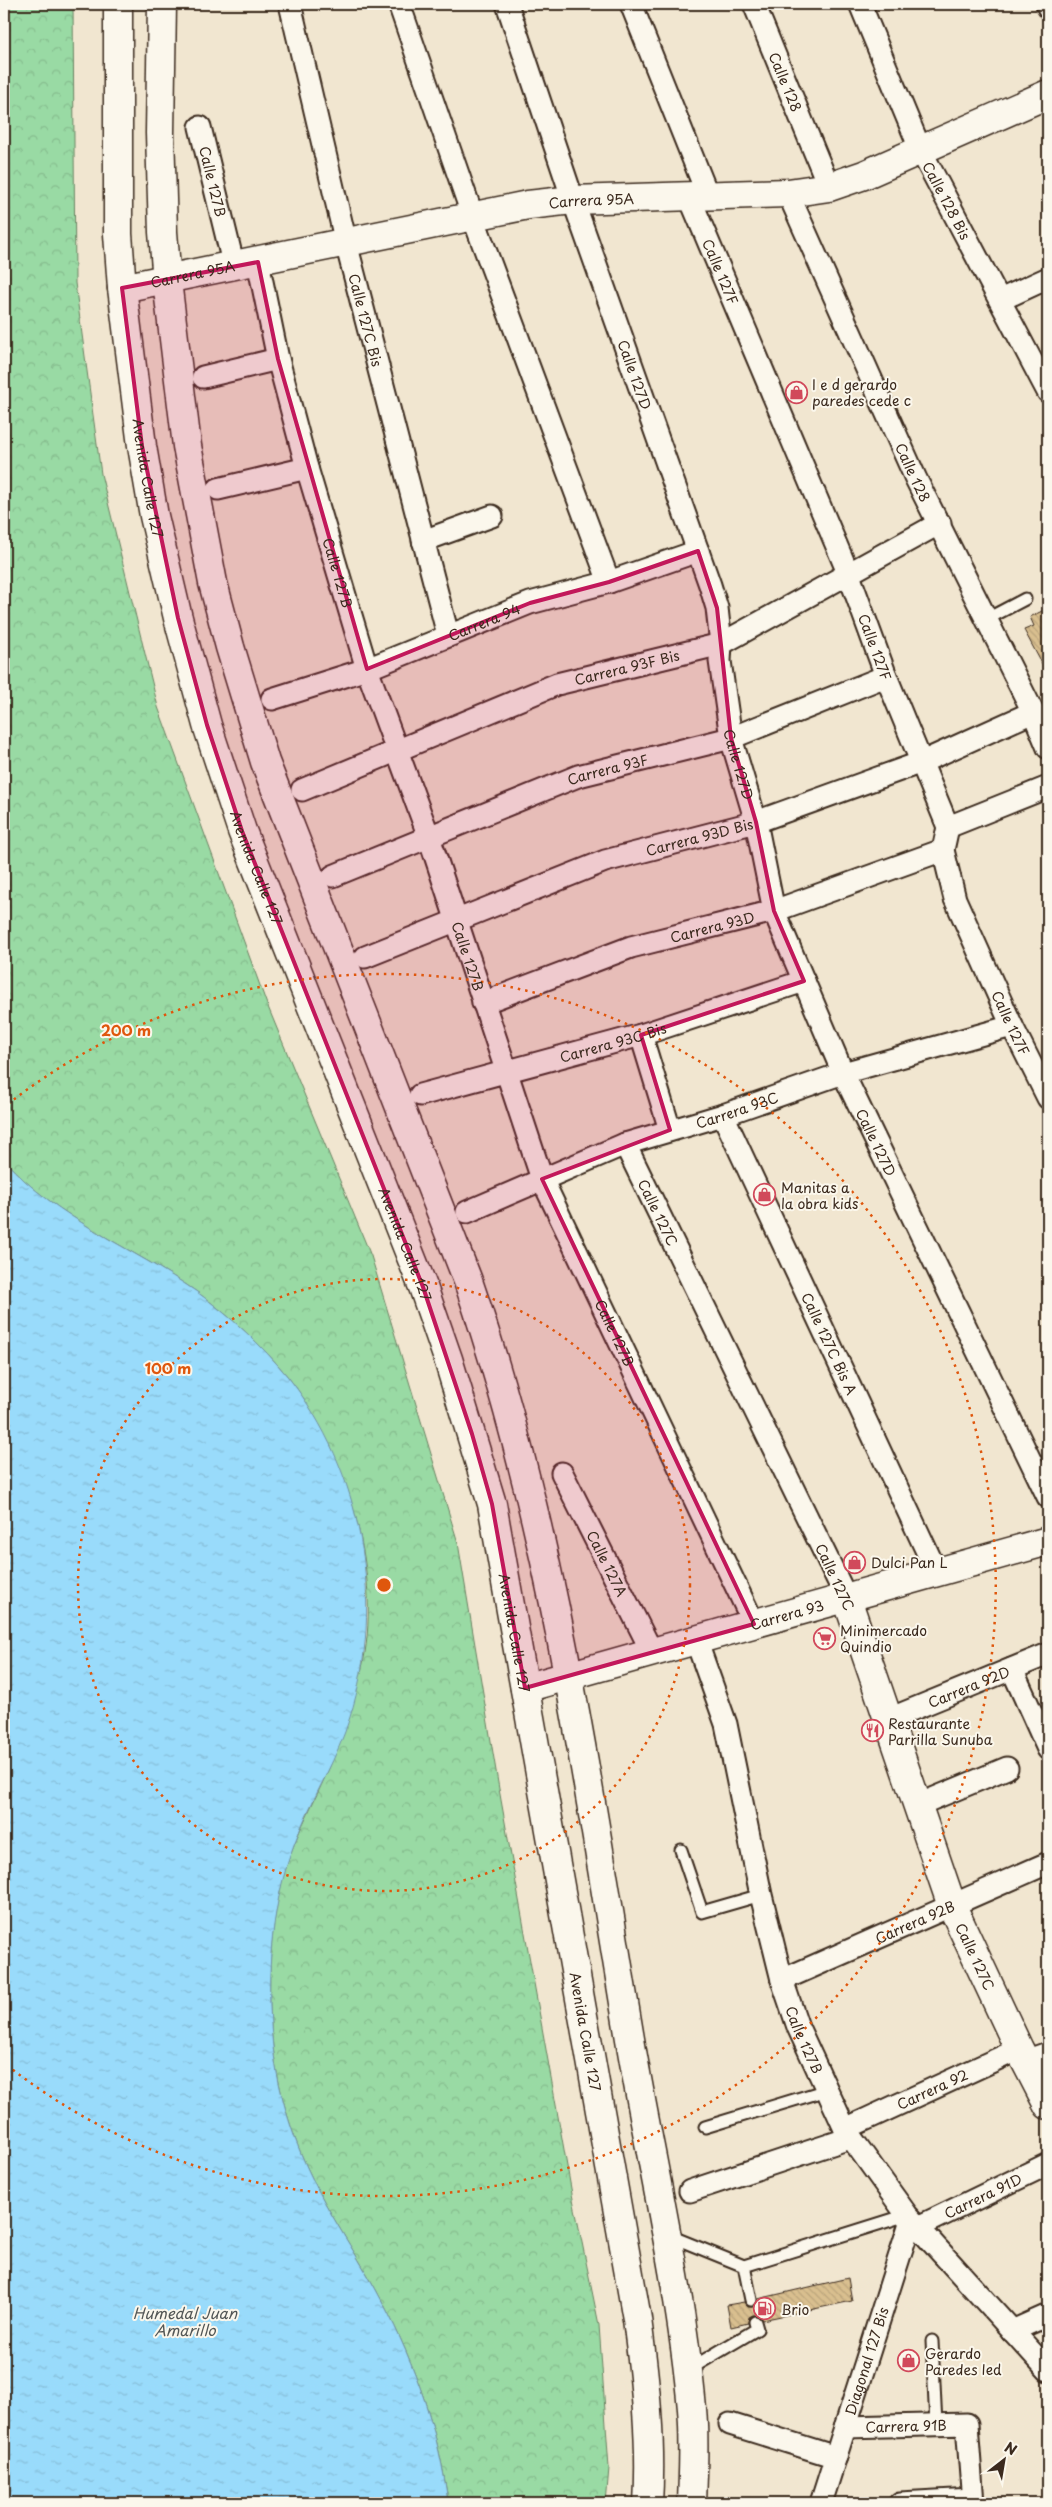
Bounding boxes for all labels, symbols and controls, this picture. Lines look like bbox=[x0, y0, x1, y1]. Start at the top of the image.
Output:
street label: Calle 128 bbox=[764, 49, 808, 115]
street label: Calle 127B bbox=[195, 144, 232, 219]
street label: Calle 128 Bis bbox=[918, 158, 976, 243]
street label: Carrera 95A bbox=[547, 188, 635, 213]
street label: Calle 127F bbox=[698, 235, 744, 308]
street label: Carrera 95A bbox=[148, 255, 237, 292]
street label: Calle 127C Bis bbox=[344, 271, 388, 369]
street label: Calle 127D bbox=[613, 337, 657, 412]
place label: I e d gerardo paredes cede c bbox=[812, 374, 911, 411]
shop icon: I e d gerardo paredes cede c bbox=[784, 380, 808, 404]
street label: Avenida Calle 127 bbox=[128, 417, 169, 540]
street label: Calle 128 bbox=[891, 439, 936, 505]
street label: Calle 127B bbox=[318, 535, 359, 610]
street label: Carrera 94 bbox=[445, 598, 523, 646]
street label: Calle 127F bbox=[854, 611, 897, 683]
street label: Carrera 93F Bis bbox=[572, 644, 682, 690]
street label: Calle 127D bbox=[719, 728, 759, 802]
street label: Carrera 93F bbox=[564, 749, 650, 790]
street label: Avenida Calle 127 bbox=[225, 808, 289, 928]
street label: Carrera 93D Bis bbox=[643, 813, 755, 861]
street label: Carrera 93D bbox=[668, 906, 757, 947]
street label: Calle 127B bbox=[447, 919, 490, 993]
street label: Calle 127F bbox=[987, 987, 1035, 1059]
street label: Carrera 93C Bis bbox=[557, 1017, 669, 1067]
text: 200 m bbox=[101, 1018, 151, 1041]
street label: Carrera 93C bbox=[693, 1086, 781, 1133]
street label: Calle 127D bbox=[851, 1105, 902, 1180]
street label: Calle 127C bbox=[633, 1175, 684, 1249]
place label: Manitas a la obra kids bbox=[781, 1177, 858, 1214]
shop icon: Manitas a la obra kids bbox=[753, 1183, 777, 1207]
street label: Avenida Calle 127 bbox=[374, 1184, 438, 1304]
street label: Calle 127C Bis A bbox=[797, 1289, 863, 1398]
street label: Calle 127B bbox=[590, 1296, 640, 1370]
text: 100 m bbox=[145, 1356, 191, 1379]
street label: Calle 127A bbox=[582, 1527, 633, 1600]
street label: Calle 127C bbox=[810, 1540, 860, 1614]
shop icon: Dulci Pan L bbox=[843, 1550, 867, 1574]
place label: Dulci Pan L bbox=[871, 1552, 948, 1573]
street label: Avenida Calle 127 bbox=[494, 1572, 536, 1694]
centre of rings bbox=[375, 1576, 393, 1594]
street label: Carrera 93 bbox=[748, 1594, 826, 1635]
place label: Minimercado Quindio bbox=[840, 1620, 927, 1657]
supermarket icon: Minimercado Quindio bbox=[812, 1626, 836, 1650]
street label: Carrera 92D bbox=[925, 1660, 1013, 1713]
place label: Restaurante Parrilla Sunuba bbox=[888, 1713, 993, 1750]
restaurant icon: Restaurante Parrilla Sunuba bbox=[860, 1719, 884, 1743]
street label: Carrera 92B bbox=[872, 1895, 958, 1948]
street label: Calle 127C bbox=[951, 1919, 1000, 1993]
street label: Avenida Calle 127 bbox=[565, 1970, 607, 2093]
street label: Calle 127B bbox=[781, 2003, 828, 2077]
street label: Carrera 92 bbox=[893, 2063, 971, 2114]
street label: Carrera 91D bbox=[940, 2168, 1025, 2223]
fuel station icon: Brio bbox=[753, 2297, 777, 2321]
place label: Brio bbox=[781, 2299, 810, 2320]
water label: Humedal Juan Amarillo bbox=[133, 2301, 238, 2341]
street label: Diagonal 127 Bis bbox=[839, 2304, 893, 2418]
place label: Gerardo Paredes Ied bbox=[925, 2343, 1002, 2380]
shop icon: Gerardo Paredes Ied bbox=[897, 2349, 921, 2373]
street label: Carrera 91B bbox=[865, 2414, 947, 2437]
north arrow bbox=[980, 2434, 1030, 2484]
text: N bbox=[1001, 2437, 1021, 2460]

